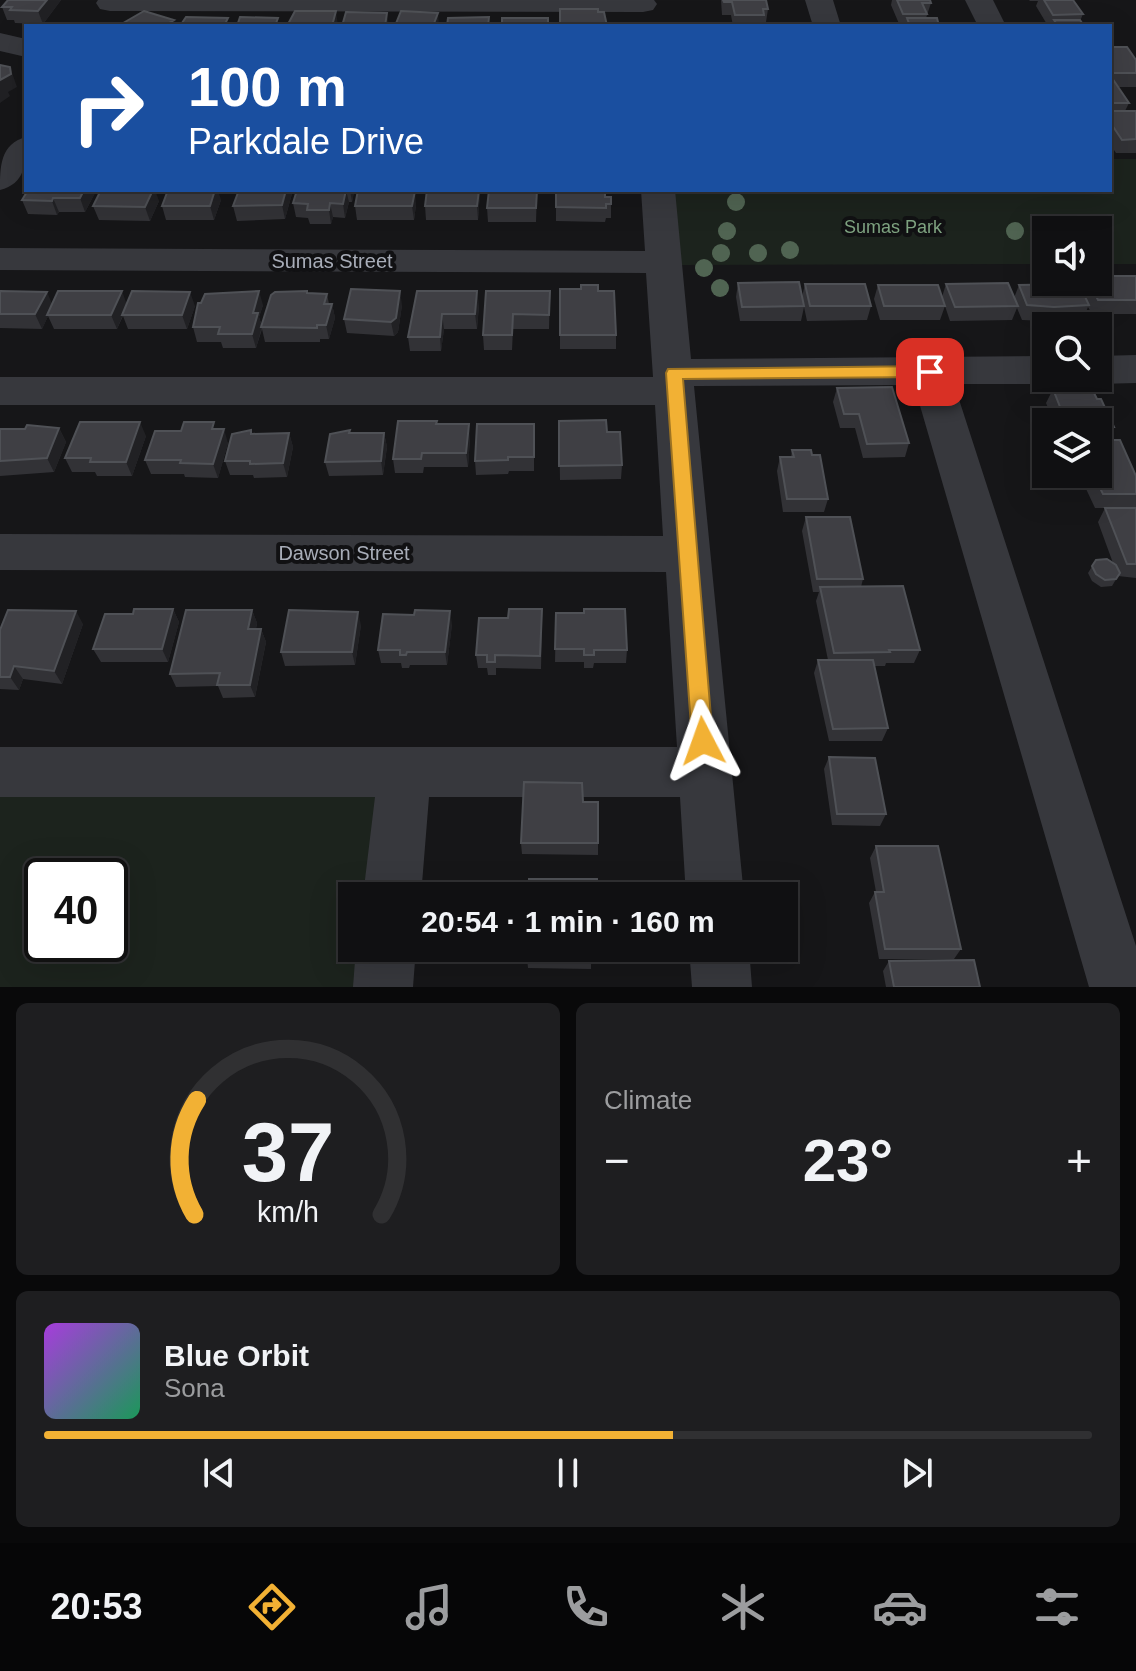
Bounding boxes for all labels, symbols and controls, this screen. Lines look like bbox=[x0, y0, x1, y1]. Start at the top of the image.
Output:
text: 100 m bbox=[188, 55, 347, 118]
icon: right bbox=[56, 56, 160, 160]
text: Parkdale Drive bbox=[188, 121, 424, 162]
map controls bbox=[1032, 216, 1112, 488]
button: sound bbox=[1032, 216, 1112, 296]
park label: Sumas Park bbox=[844, 217, 943, 237]
street label: Sumas Street bbox=[271, 250, 393, 272]
button: search bbox=[1032, 312, 1112, 392]
pin bbox=[896, 338, 964, 406]
icon: arrive bbox=[908, 350, 952, 394]
button: layers bbox=[1032, 408, 1112, 488]
street label: Dawson Street bbox=[278, 542, 410, 564]
position arrow bbox=[661, 699, 745, 783]
speed limit sign: 40 bbox=[24, 858, 128, 962]
text: 20:54 · 1 min · 160 m bbox=[421, 905, 715, 938]
text: Climate bbox=[604, 1085, 692, 1115]
text: 37 bbox=[242, 1106, 334, 1199]
text: 23° bbox=[803, 1127, 893, 1194]
text: − bbox=[604, 1136, 630, 1185]
text: + bbox=[1066, 1136, 1092, 1185]
text: km/h bbox=[257, 1196, 319, 1228]
text: Blue Orbit bbox=[164, 1339, 309, 1372]
text: Sona bbox=[164, 1373, 225, 1403]
icon: previous bbox=[197, 1451, 241, 1495]
icon: pause bbox=[546, 1451, 590, 1495]
icon: next bbox=[895, 1451, 939, 1495]
icon: directions bbox=[244, 1579, 300, 1635]
icon: music bbox=[401, 1579, 457, 1635]
icon: phone bbox=[558, 1579, 614, 1635]
icon: climate bbox=[715, 1579, 771, 1635]
icon: car bbox=[872, 1579, 928, 1635]
icon: filters bbox=[1029, 1579, 1085, 1635]
text: 20:53 bbox=[51, 1586, 143, 1627]

